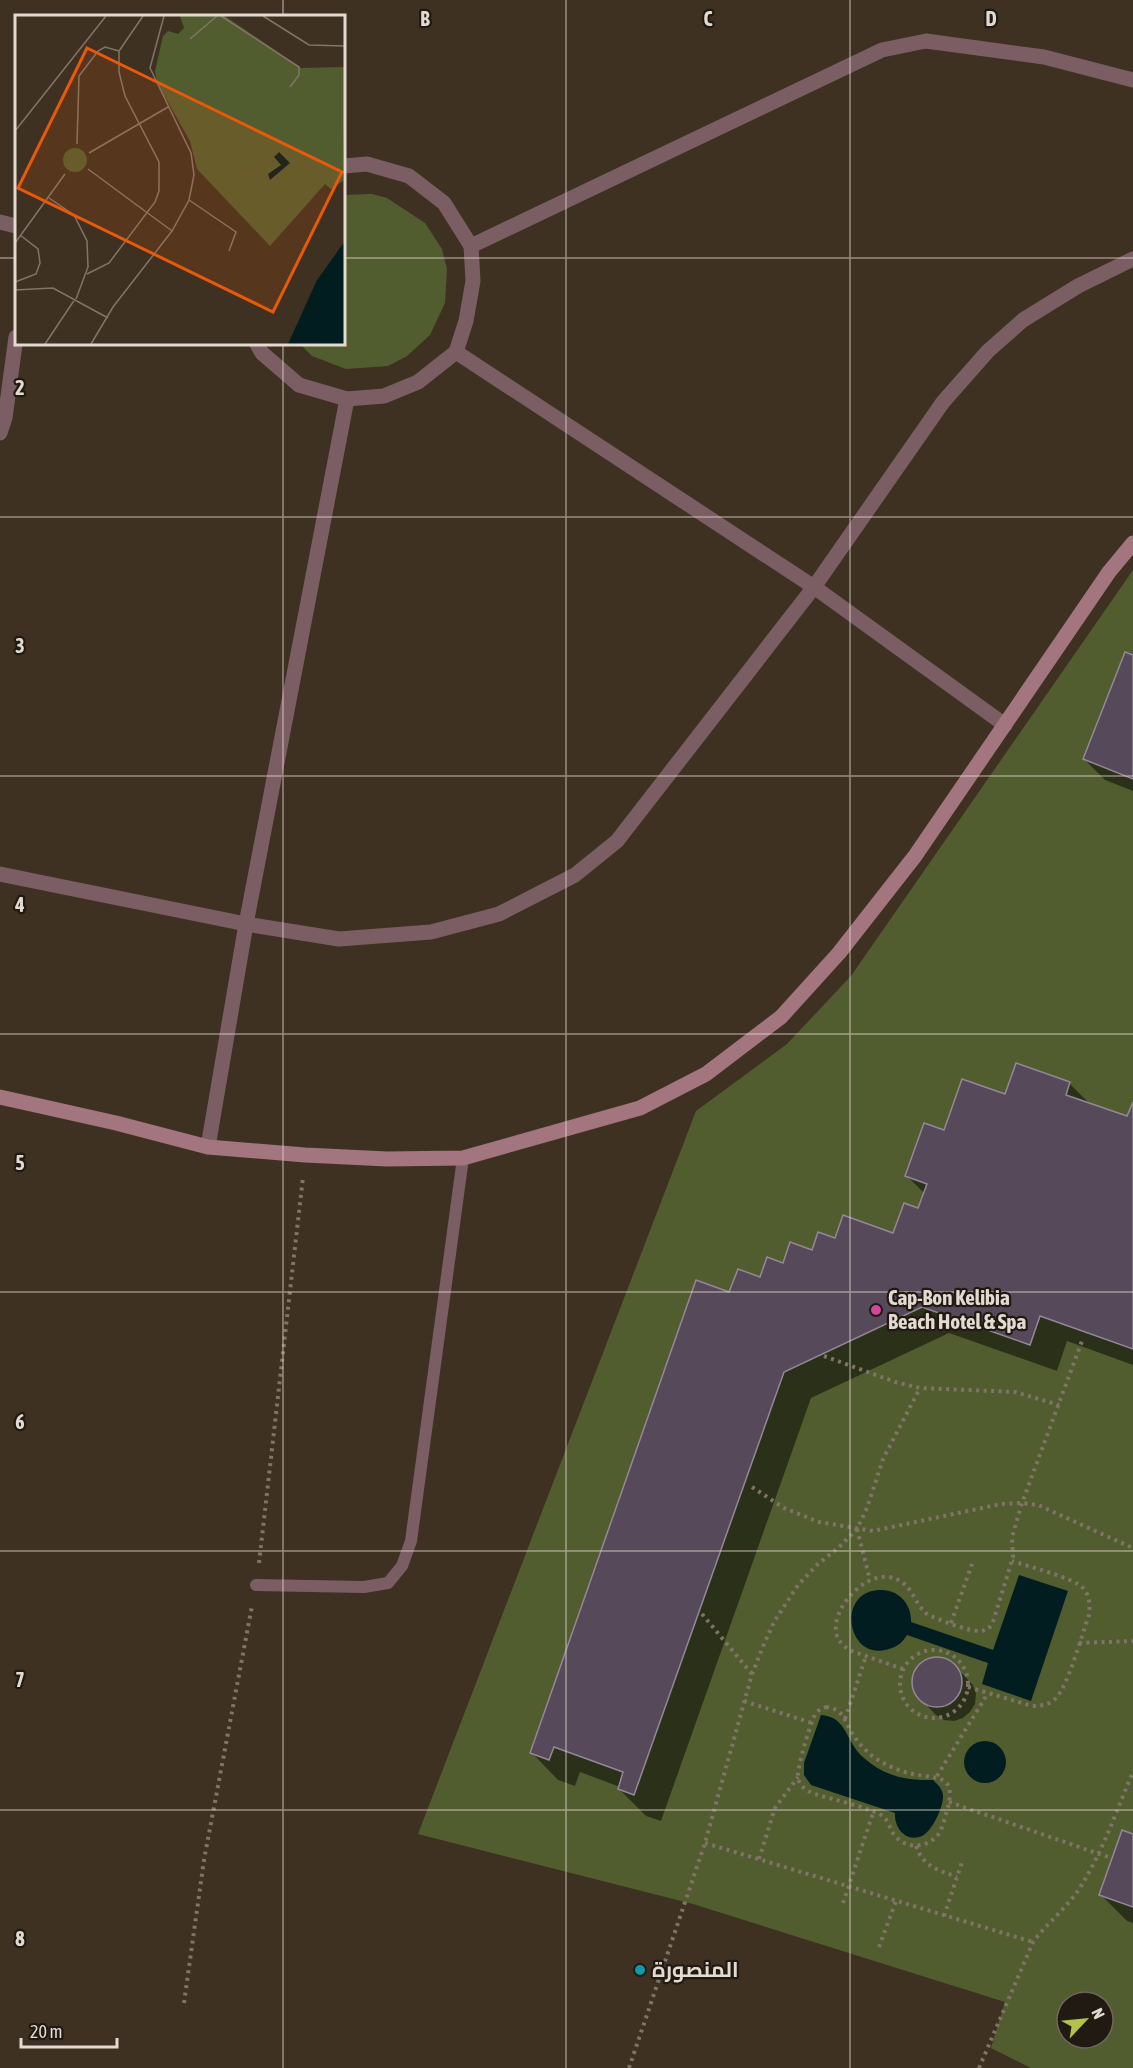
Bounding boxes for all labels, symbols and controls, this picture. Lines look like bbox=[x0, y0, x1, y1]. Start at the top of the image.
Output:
text: B bbox=[420, 7, 430, 30]
text: C bbox=[704, 7, 713, 30]
text: D bbox=[985, 7, 997, 30]
inset map bbox=[15, 15, 345, 345]
text: 2 bbox=[15, 376, 25, 399]
text: 3 bbox=[15, 634, 25, 657]
text: 4 bbox=[14, 893, 25, 916]
text: 5 bbox=[15, 1151, 25, 1174]
place label: Cap-Bon Kelibia Beach Hotel & Spa bbox=[888, 1285, 1027, 1333]
marker: Cap-Bon Kelibia Beach Hotel & Spa bbox=[869, 1303, 883, 1317]
text: 6 bbox=[15, 1410, 25, 1433]
text: 7 bbox=[15, 1668, 25, 1691]
text: 8 bbox=[15, 1927, 25, 1950]
place label: المنصورة bbox=[652, 1957, 739, 1983]
marker: المنصورة bbox=[633, 1963, 647, 1977]
north arrow bbox=[1055, 1990, 1115, 2050]
text: N bbox=[1088, 2005, 1109, 2022]
scale bar bbox=[21, 2011, 117, 2049]
text: 20 m bbox=[30, 2021, 62, 2042]

